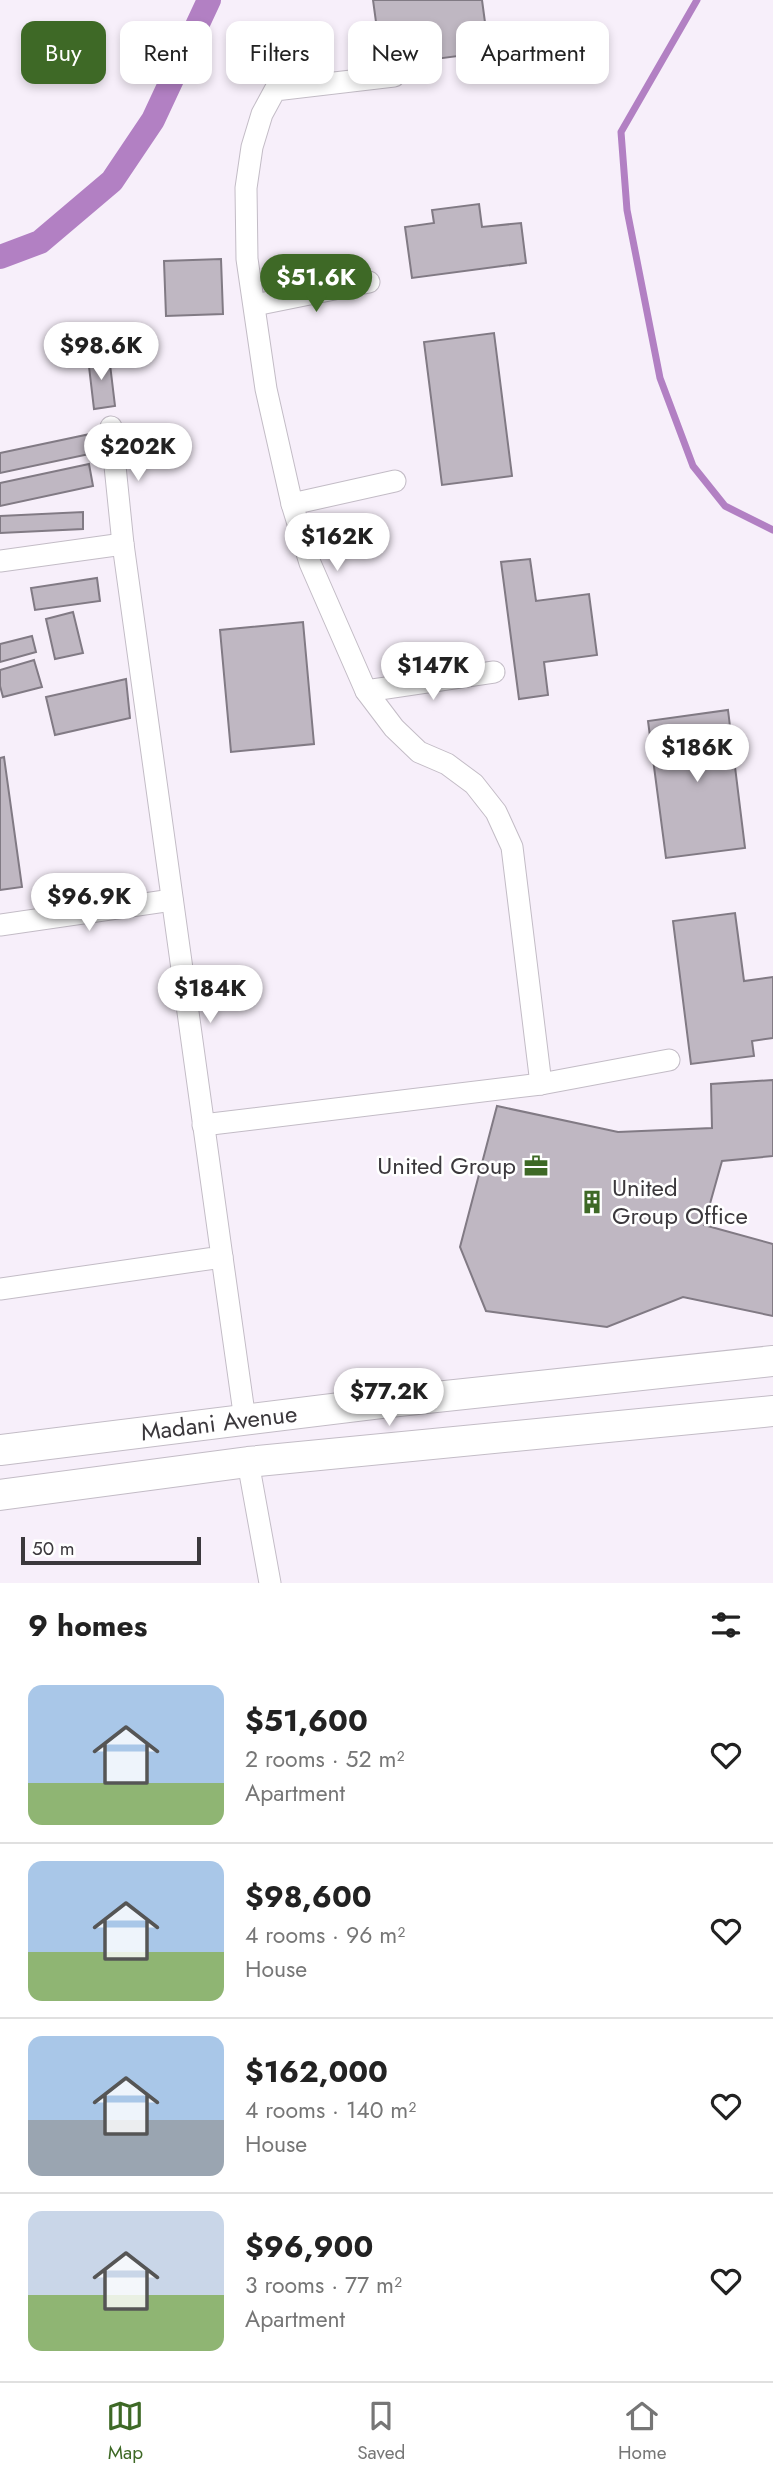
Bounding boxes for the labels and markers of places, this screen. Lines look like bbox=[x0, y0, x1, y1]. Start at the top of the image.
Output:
pin: $51.6K bbox=[259, 254, 373, 314]
pin: $98.6K bbox=[44, 322, 158, 382]
pin: $202K bbox=[89, 424, 187, 483]
pin: $162K bbox=[288, 514, 386, 573]
pin: $147K bbox=[384, 642, 482, 702]
pin: $186K bbox=[648, 724, 746, 784]
pin: $96.9K bbox=[32, 874, 146, 933]
pin: $184K bbox=[161, 965, 259, 1025]
place label: United Group bbox=[377, 1148, 516, 1183]
office icon: United Group bbox=[522, 1152, 550, 1180]
place label: United Group Office bbox=[612, 1170, 748, 1233]
building icon: United Group Office bbox=[578, 1188, 606, 1216]
pin: $77.2K bbox=[332, 1368, 446, 1428]

